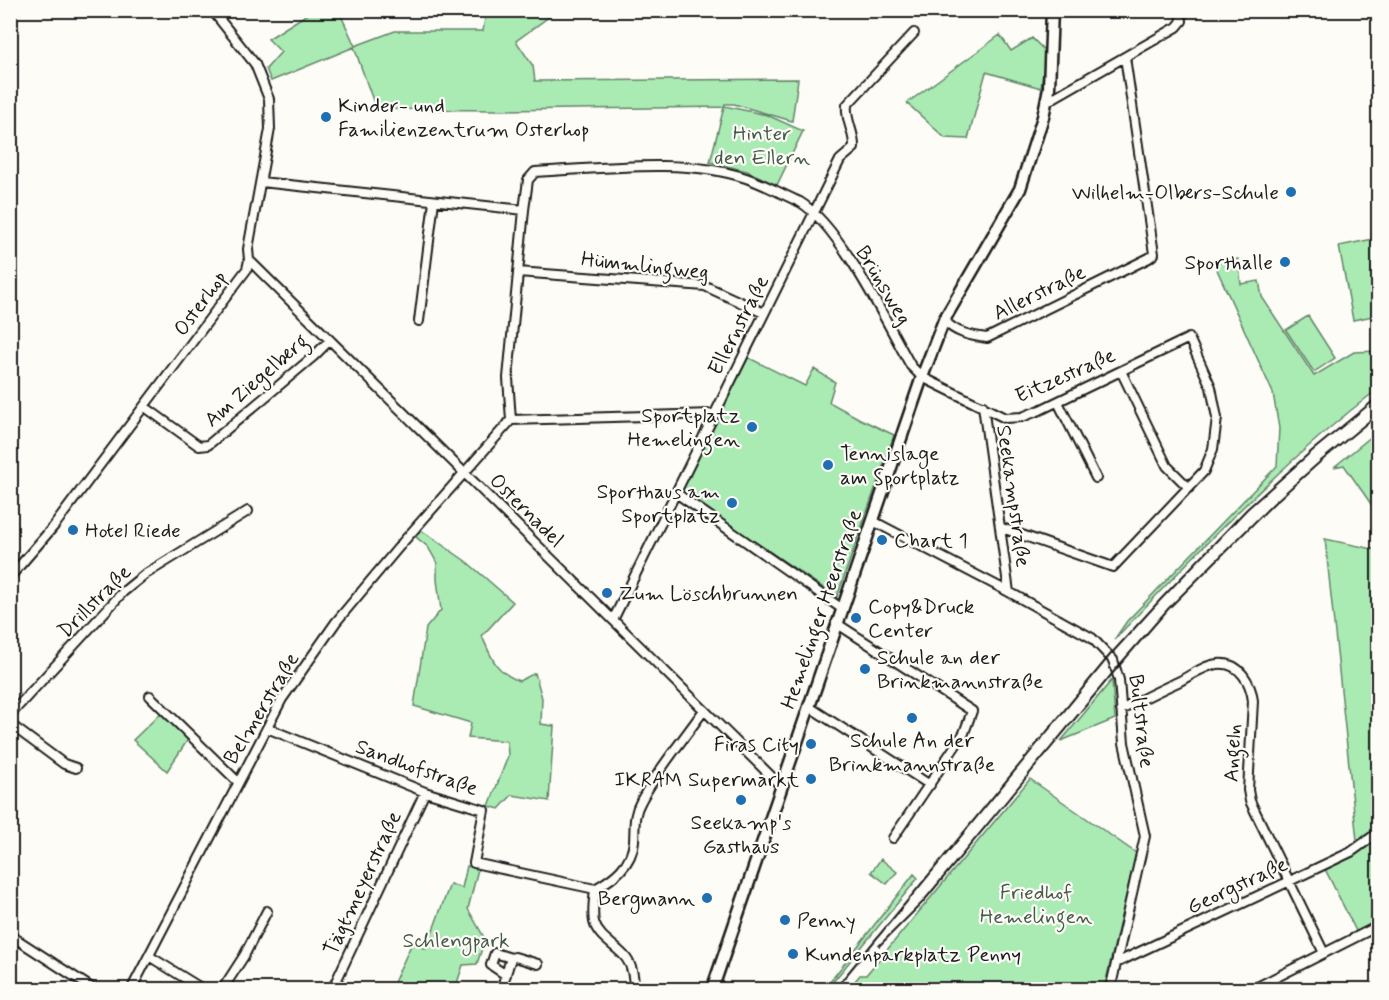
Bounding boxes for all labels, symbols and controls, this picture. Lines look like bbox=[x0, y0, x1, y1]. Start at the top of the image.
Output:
place label: Kinder- und Familienzentrum Osterhop bbox=[338, 92, 589, 144]
marker: Kinder- und Familienzentrum Osterhop bbox=[319, 110, 333, 124]
park label: Hinter den Ellern bbox=[714, 120, 811, 172]
place label: Wilhelm-Olbers-Schule bbox=[1072, 179, 1279, 207]
marker: Wilhelm-Olbers-Schule bbox=[1284, 185, 1298, 199]
street label: Brünsweg bbox=[849, 241, 918, 330]
street label: Hümmlingweg bbox=[579, 245, 710, 289]
place label: Sporthalle bbox=[1184, 249, 1273, 277]
marker: Sporthalle bbox=[1278, 255, 1292, 269]
street label: Allerstraße bbox=[988, 258, 1091, 327]
street label: Osterhop bbox=[168, 265, 234, 342]
street label: Ellernstraße bbox=[702, 271, 776, 380]
street label: Am Ziegelberg bbox=[199, 328, 316, 435]
street label: Eitzestraße bbox=[1011, 341, 1120, 410]
place label: Sportplatz Hemelingen bbox=[627, 402, 741, 456]
marker: Sportplatz Hemelingen bbox=[745, 420, 759, 434]
street label: Seekampstraße bbox=[989, 423, 1037, 569]
place label: Tennislage am Sportplatz bbox=[840, 440, 960, 492]
marker: Tennislage am Sportplatz bbox=[821, 458, 835, 472]
street label: Osternadel bbox=[483, 467, 570, 554]
place label: Sporthaus am Sportplatz bbox=[597, 478, 720, 530]
marker: Sporthaus am Sportplatz bbox=[725, 496, 739, 510]
street label: Hemelinger Heerstraße bbox=[775, 506, 871, 714]
place label: Hotel Riede bbox=[85, 517, 181, 545]
marker: Hotel Riede bbox=[66, 523, 80, 537]
place label: Chart 1 bbox=[894, 527, 968, 555]
marker: Chart 1 bbox=[875, 533, 889, 547]
street label: Drillstraße bbox=[52, 559, 138, 645]
place label: Zum Löschbrunnen bbox=[619, 580, 798, 608]
marker: Zum Löschbrunnen bbox=[600, 586, 614, 600]
place label: Copy&Druck Center bbox=[868, 593, 975, 645]
marker: Copy&Druck Center bbox=[849, 611, 863, 625]
place label: Schule an der Brinkmannstraße bbox=[877, 644, 1043, 696]
street label: Belmerstraße bbox=[217, 647, 306, 770]
marker: Schule an der Brinkmannstraße bbox=[858, 662, 872, 676]
street label: Bultstraße bbox=[1121, 673, 1161, 769]
marker: Schule An der Brinkmannstraße bbox=[905, 711, 919, 725]
street label: Angeln bbox=[1217, 723, 1251, 783]
place label: Schule An der Brinkmannstraße bbox=[829, 727, 995, 779]
place label: Firas City bbox=[714, 731, 799, 759]
street label: Sandhofstraße bbox=[351, 733, 482, 803]
marker: Firas City bbox=[804, 737, 818, 751]
place label: IKRAM Supermarkt bbox=[614, 766, 800, 794]
marker: IKRAM Supermarkt bbox=[804, 772, 818, 786]
marker: Seekamp's Gasthaus bbox=[734, 793, 748, 807]
street label: Tägtmeyerstraße bbox=[317, 807, 409, 960]
place label: Seekamp's Gasthaus bbox=[691, 809, 791, 861]
street label: Georgstraße bbox=[1183, 850, 1293, 922]
park label: Friedhof Hemelingen bbox=[980, 879, 1093, 933]
place label: Bergmann bbox=[598, 885, 696, 914]
marker: Bergmann bbox=[700, 891, 714, 905]
place label: Penny bbox=[797, 907, 856, 935]
marker: Penny bbox=[778, 913, 792, 927]
park label: Schlengpark bbox=[403, 927, 509, 956]
place label: Kundenparkplatz Penny bbox=[805, 941, 1021, 969]
marker: Kundenparkplatz Penny bbox=[786, 947, 800, 961]

